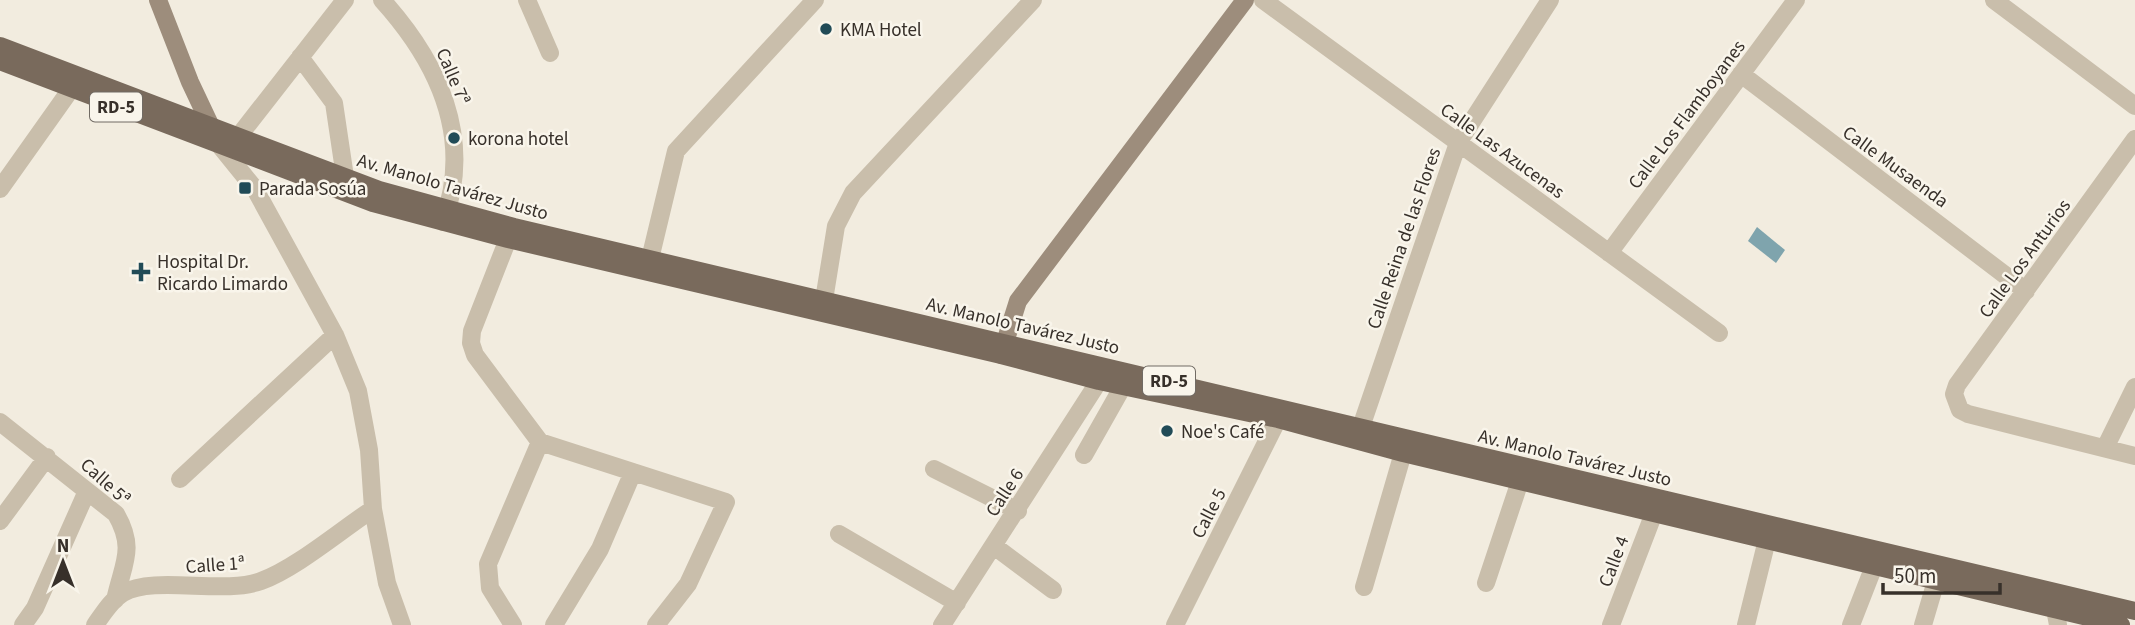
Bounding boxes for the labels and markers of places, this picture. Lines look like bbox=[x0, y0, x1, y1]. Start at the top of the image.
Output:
place label: KMA Hotel bbox=[840, 17, 922, 44]
marker: KMA Hotel bbox=[818, 21, 834, 37]
place label: korona hotel bbox=[468, 126, 569, 153]
marker: korona hotel bbox=[446, 130, 462, 146]
place label: Parada Sosúa bbox=[259, 176, 366, 203]
marker: Parada Sosúa bbox=[237, 180, 253, 196]
place label: Hospital Dr. Ricardo Limardo bbox=[157, 249, 288, 298]
marker: Hospital Dr. Ricardo Limardo bbox=[131, 262, 151, 282]
place label: Noe's Café bbox=[1181, 419, 1264, 446]
marker: Noe's Café bbox=[1159, 423, 1175, 439]

